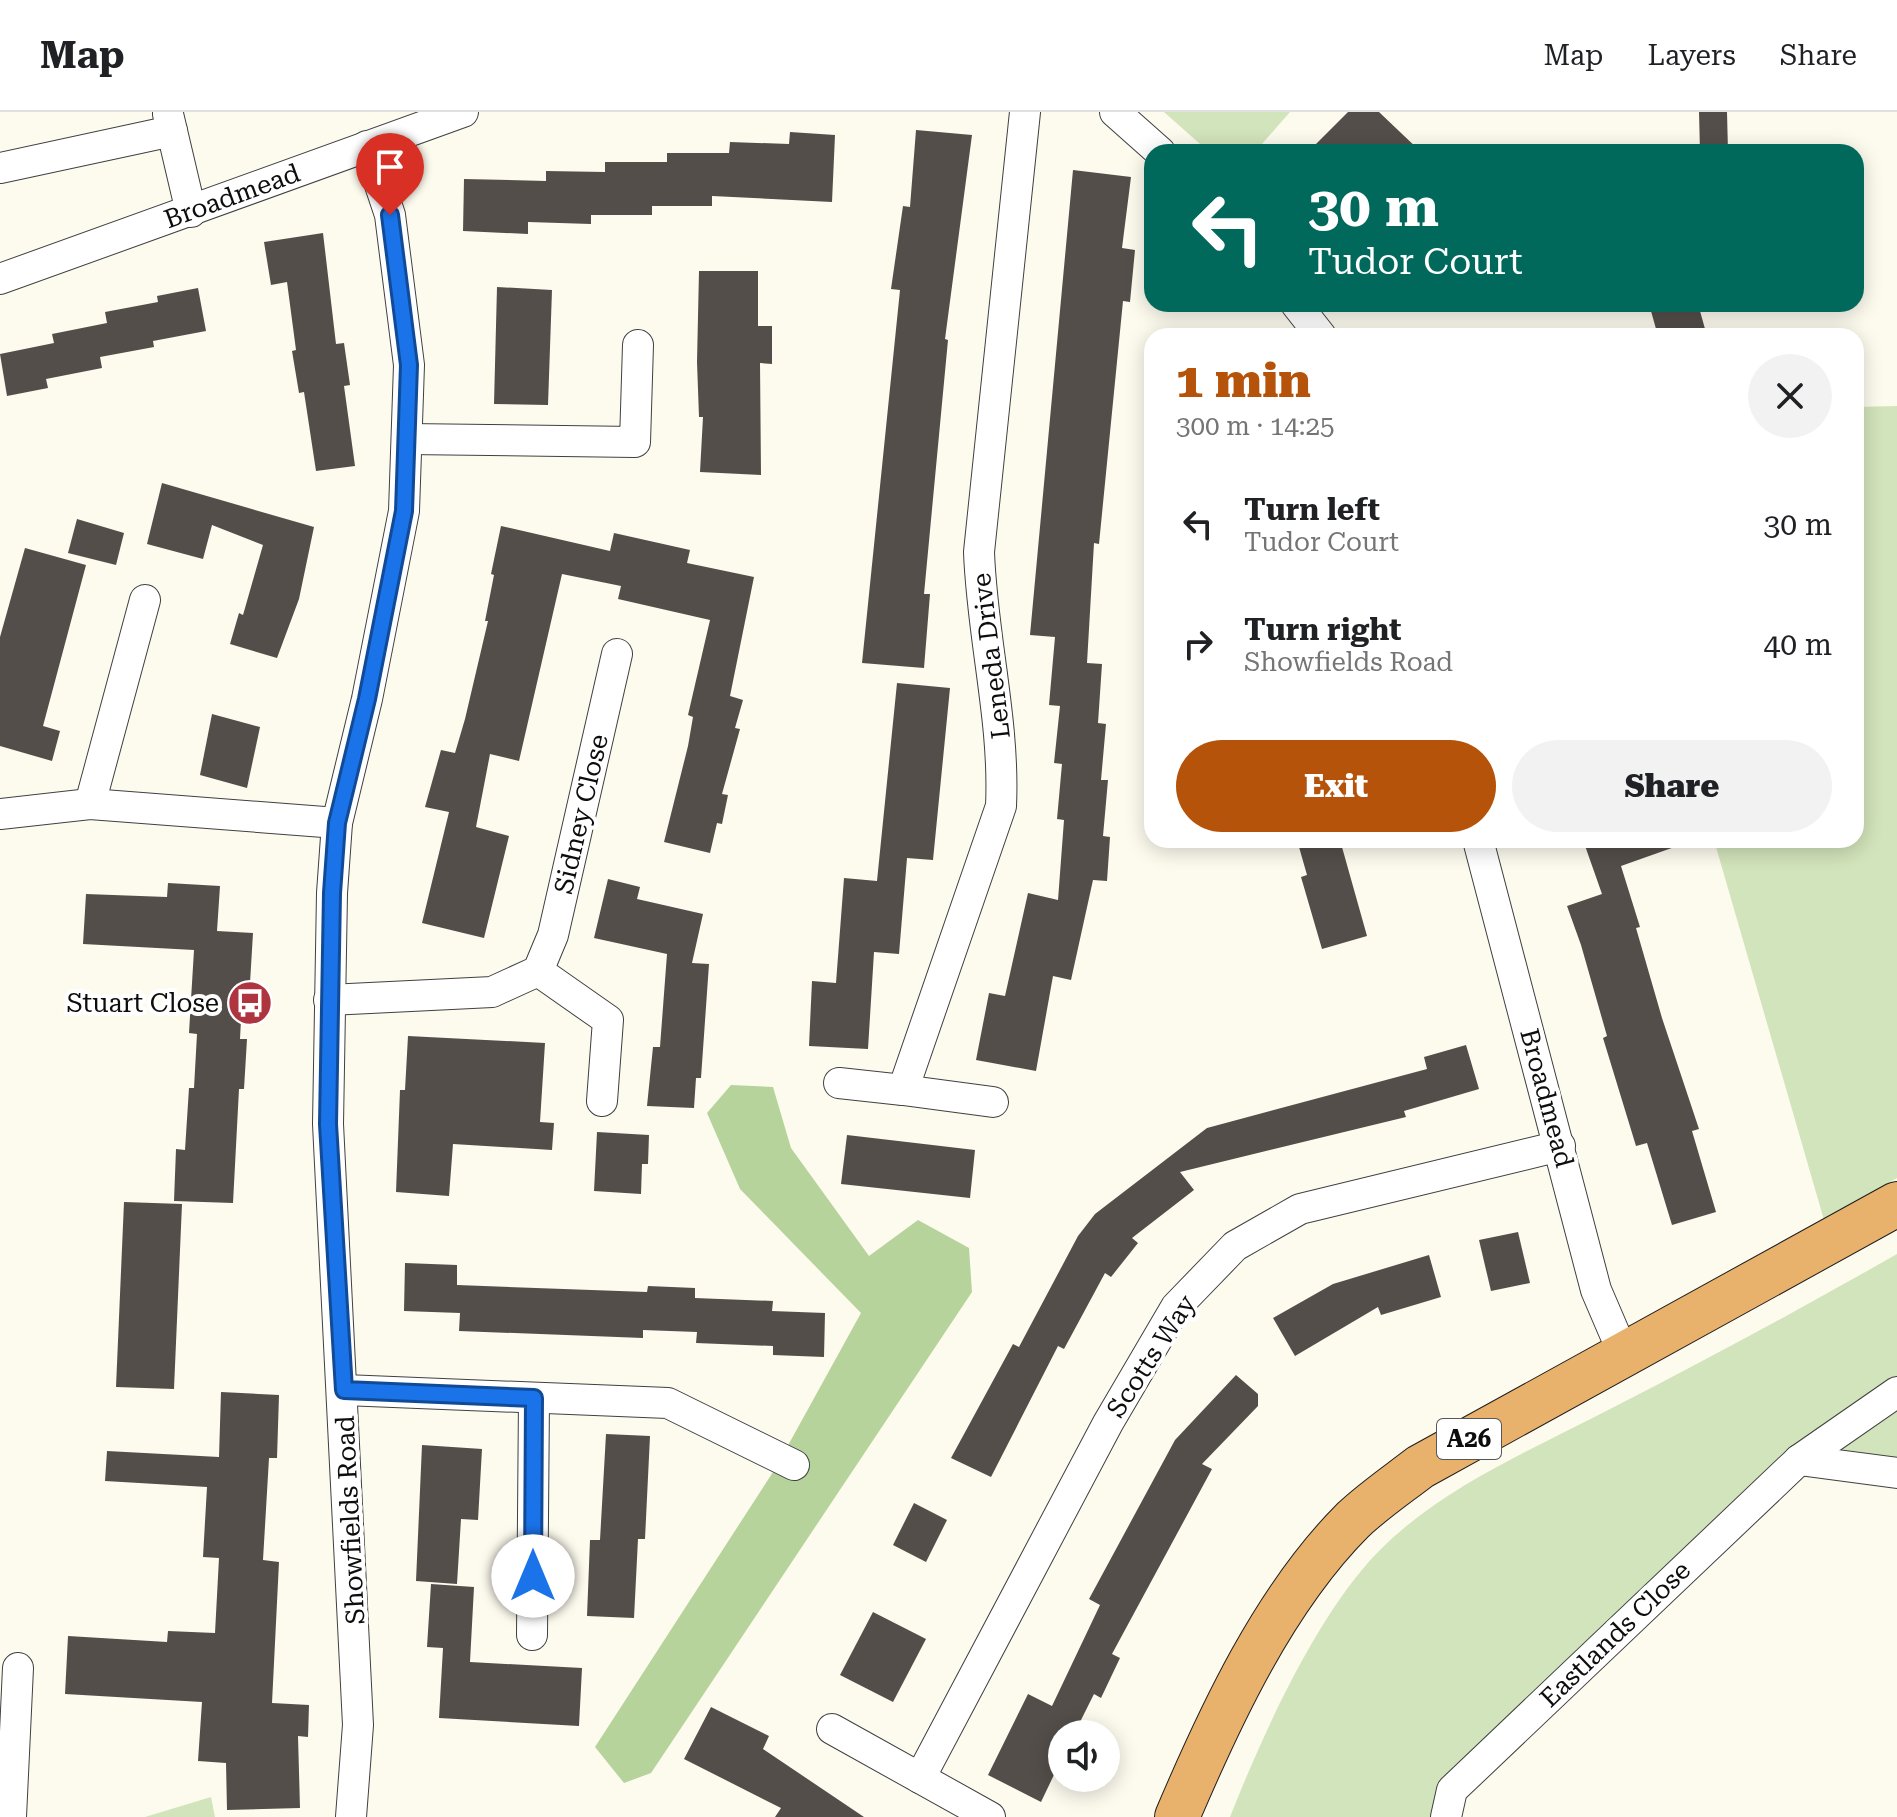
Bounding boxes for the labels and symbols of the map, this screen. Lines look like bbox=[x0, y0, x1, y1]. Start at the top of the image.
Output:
pin bbox=[356, 133, 424, 215]
street label: Broadmead bbox=[160, 157, 304, 234]
street label: Leneda Drive bbox=[966, 571, 1016, 741]
street label: Sidney Close bbox=[548, 731, 614, 897]
bus stop icon: Stuart Close bbox=[226, 979, 274, 1027]
place label: Stuart Close bbox=[66, 988, 219, 1018]
street label: Broadmead bbox=[1514, 1025, 1580, 1171]
street label: Scotts Way bbox=[1100, 1289, 1202, 1423]
street label: Showfields Road bbox=[330, 1415, 370, 1625]
road number: A26 bbox=[1437, 1419, 1501, 1459]
position arrow bbox=[491, 1534, 575, 1618]
street label: Eastlands Close bbox=[1534, 1555, 1696, 1713]

